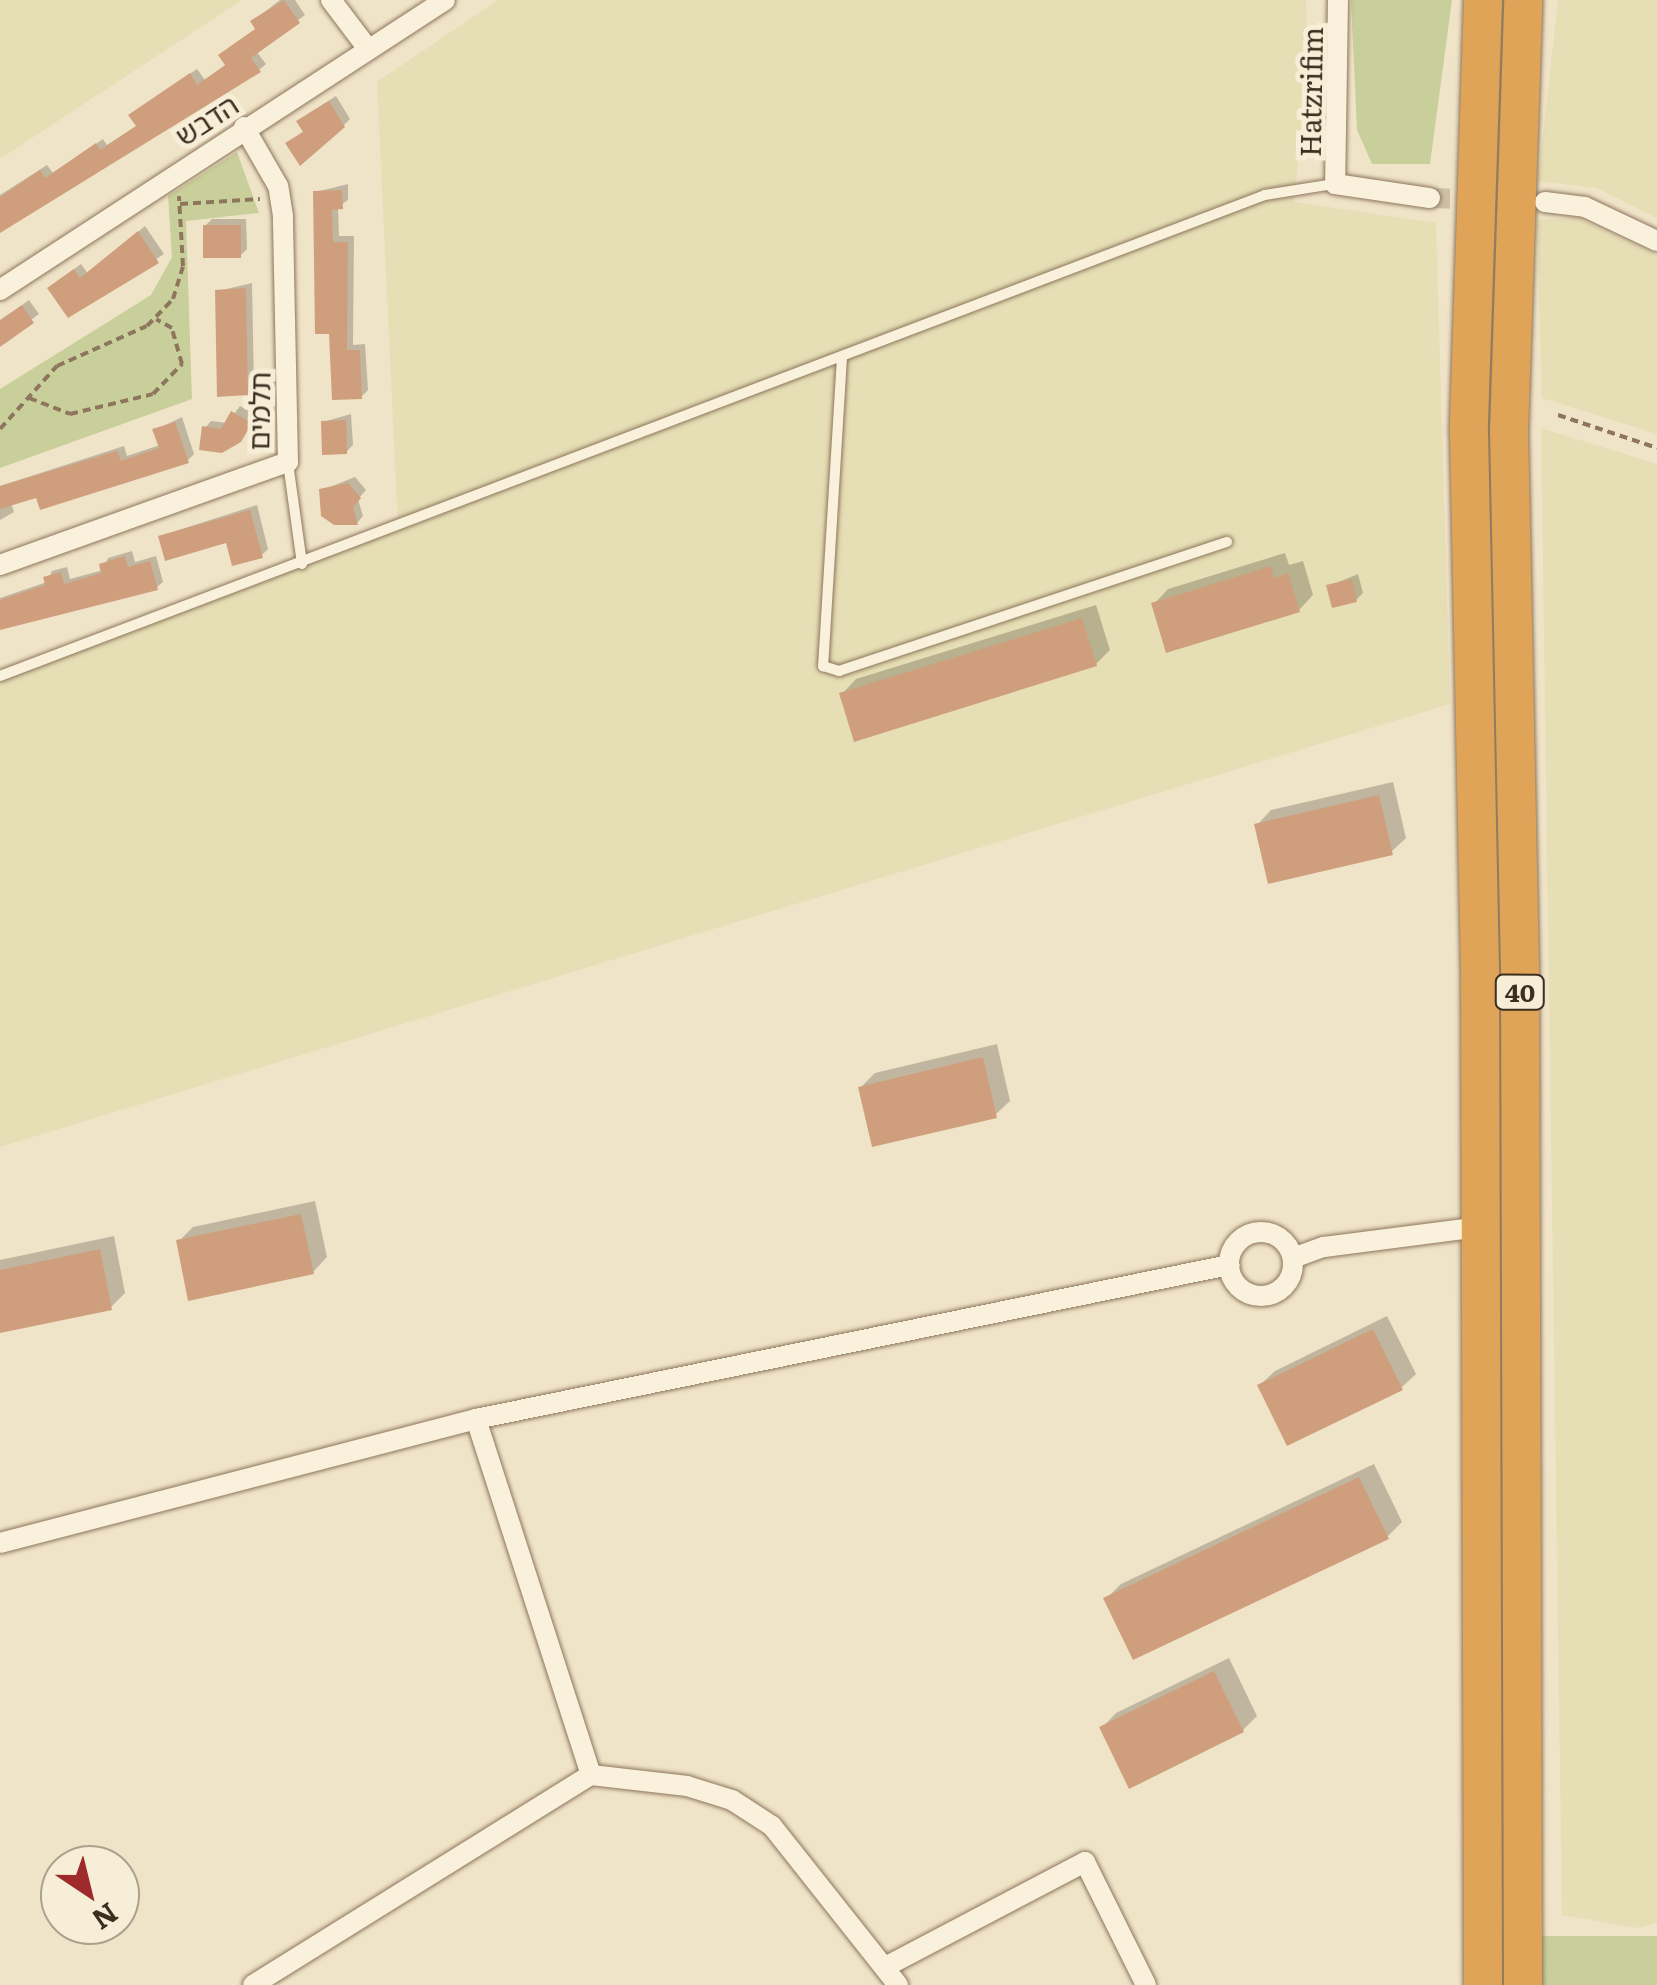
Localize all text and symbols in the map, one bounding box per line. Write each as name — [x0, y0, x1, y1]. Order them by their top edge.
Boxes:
street label: Hatzrifim — [1292, 27, 1328, 157]
street label: הדבש — [168, 86, 244, 152]
street label: תלמים — [241, 371, 275, 451]
road number: 40 — [1492, 972, 1548, 1012]
north arrow — [40, 1845, 140, 1945]
text: N — [84, 1894, 128, 1942]

